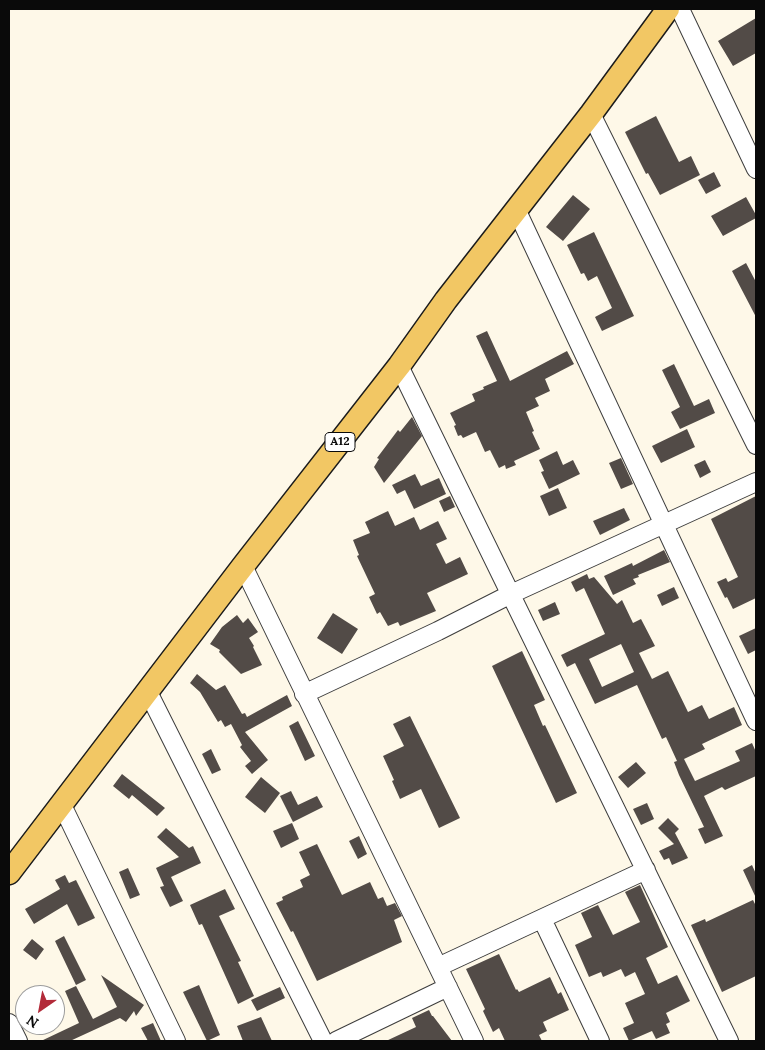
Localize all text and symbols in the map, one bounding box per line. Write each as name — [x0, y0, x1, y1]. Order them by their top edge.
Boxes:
road number: A12 — [325, 432, 355, 452]
north arrow — [15, 985, 65, 1035]
text: N — [23, 1011, 42, 1032]

